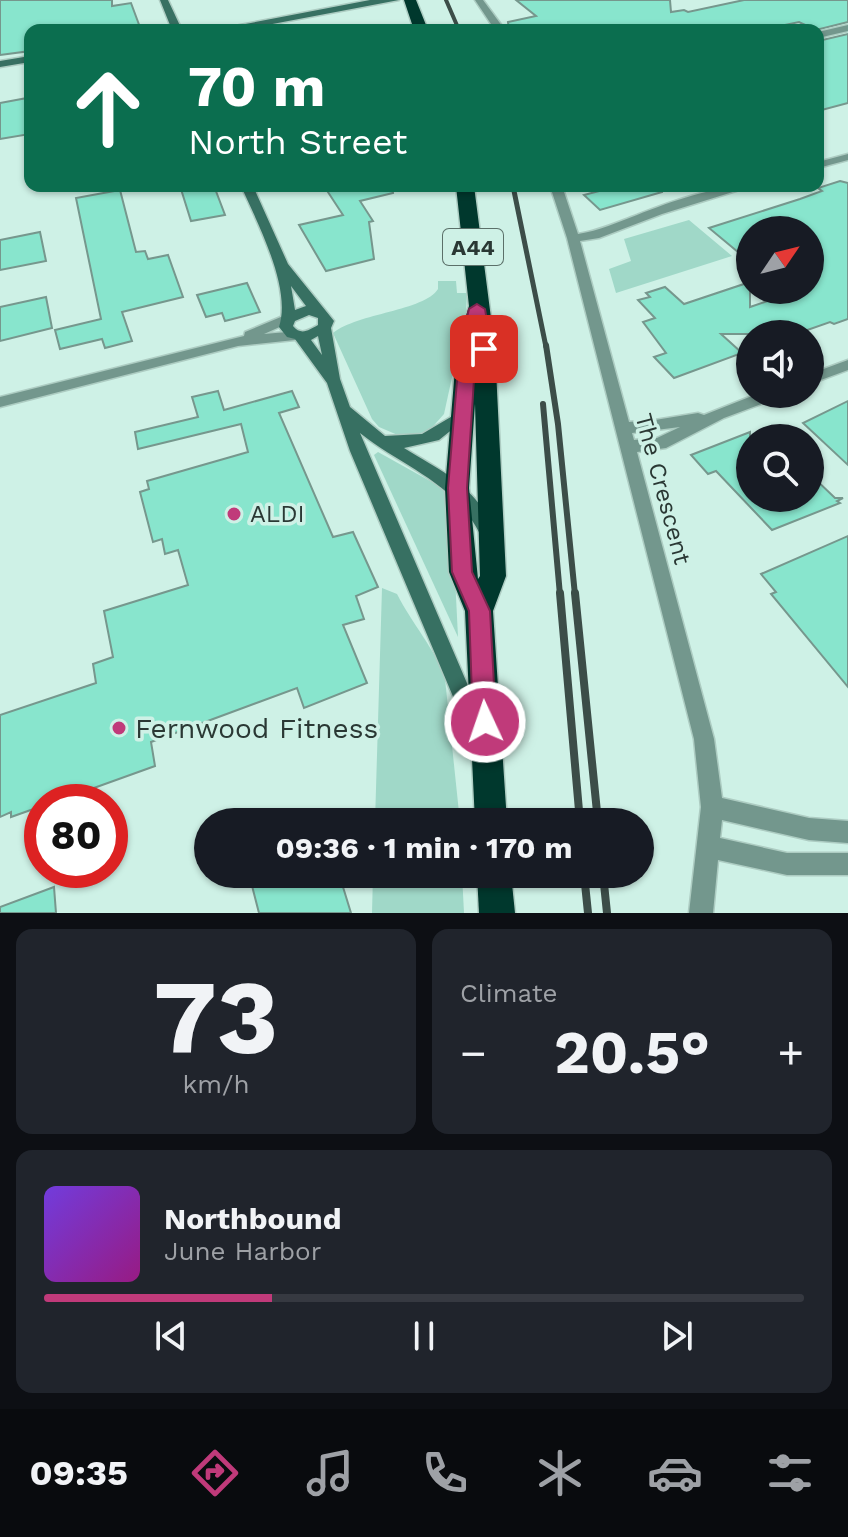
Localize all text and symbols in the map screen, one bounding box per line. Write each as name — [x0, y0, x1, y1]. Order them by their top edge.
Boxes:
text: 70 m — [188, 54, 325, 120]
icon: ahead — [56, 56, 160, 160]
text: North Street — [188, 121, 407, 163]
north arrow — [736, 216, 824, 304]
map controls — [736, 216, 824, 512]
road number: A44 — [443, 229, 503, 265]
pin — [450, 315, 518, 383]
button: sound — [736, 320, 824, 408]
icon: arrive — [462, 327, 506, 371]
street label: The Crescent — [629, 410, 697, 568]
button: search — [736, 424, 824, 512]
place label: ALDI — [250, 500, 305, 528]
marker: ALDI — [225, 505, 243, 523]
position arrow — [443, 680, 527, 764]
place label: Fernwood Fitness — [135, 712, 378, 745]
marker: Fernwood Fitness — [110, 719, 128, 737]
speed limit sign: 80 — [24, 784, 128, 888]
text: 09:36 · 1 min · 170 m — [276, 830, 573, 865]
text: 73 — [154, 956, 278, 1078]
text: Climate — [460, 978, 558, 1008]
text: 20.5° — [554, 1017, 710, 1088]
text: − — [460, 1027, 487, 1079]
text: + — [777, 1027, 804, 1079]
text: km/h — [183, 1069, 249, 1099]
text: Northbound — [164, 1201, 341, 1236]
text: June Harbor — [164, 1236, 321, 1266]
icon: previous — [149, 1314, 193, 1358]
icon: pause — [402, 1314, 446, 1358]
icon: next — [655, 1314, 699, 1358]
icon: directions — [187, 1445, 243, 1501]
icon: music — [302, 1445, 358, 1501]
icon: phone — [417, 1445, 473, 1501]
icon: climate — [532, 1445, 588, 1501]
icon: car — [647, 1445, 703, 1501]
icon: filters — [762, 1445, 818, 1501]
text: 09:35 — [30, 1452, 128, 1494]

